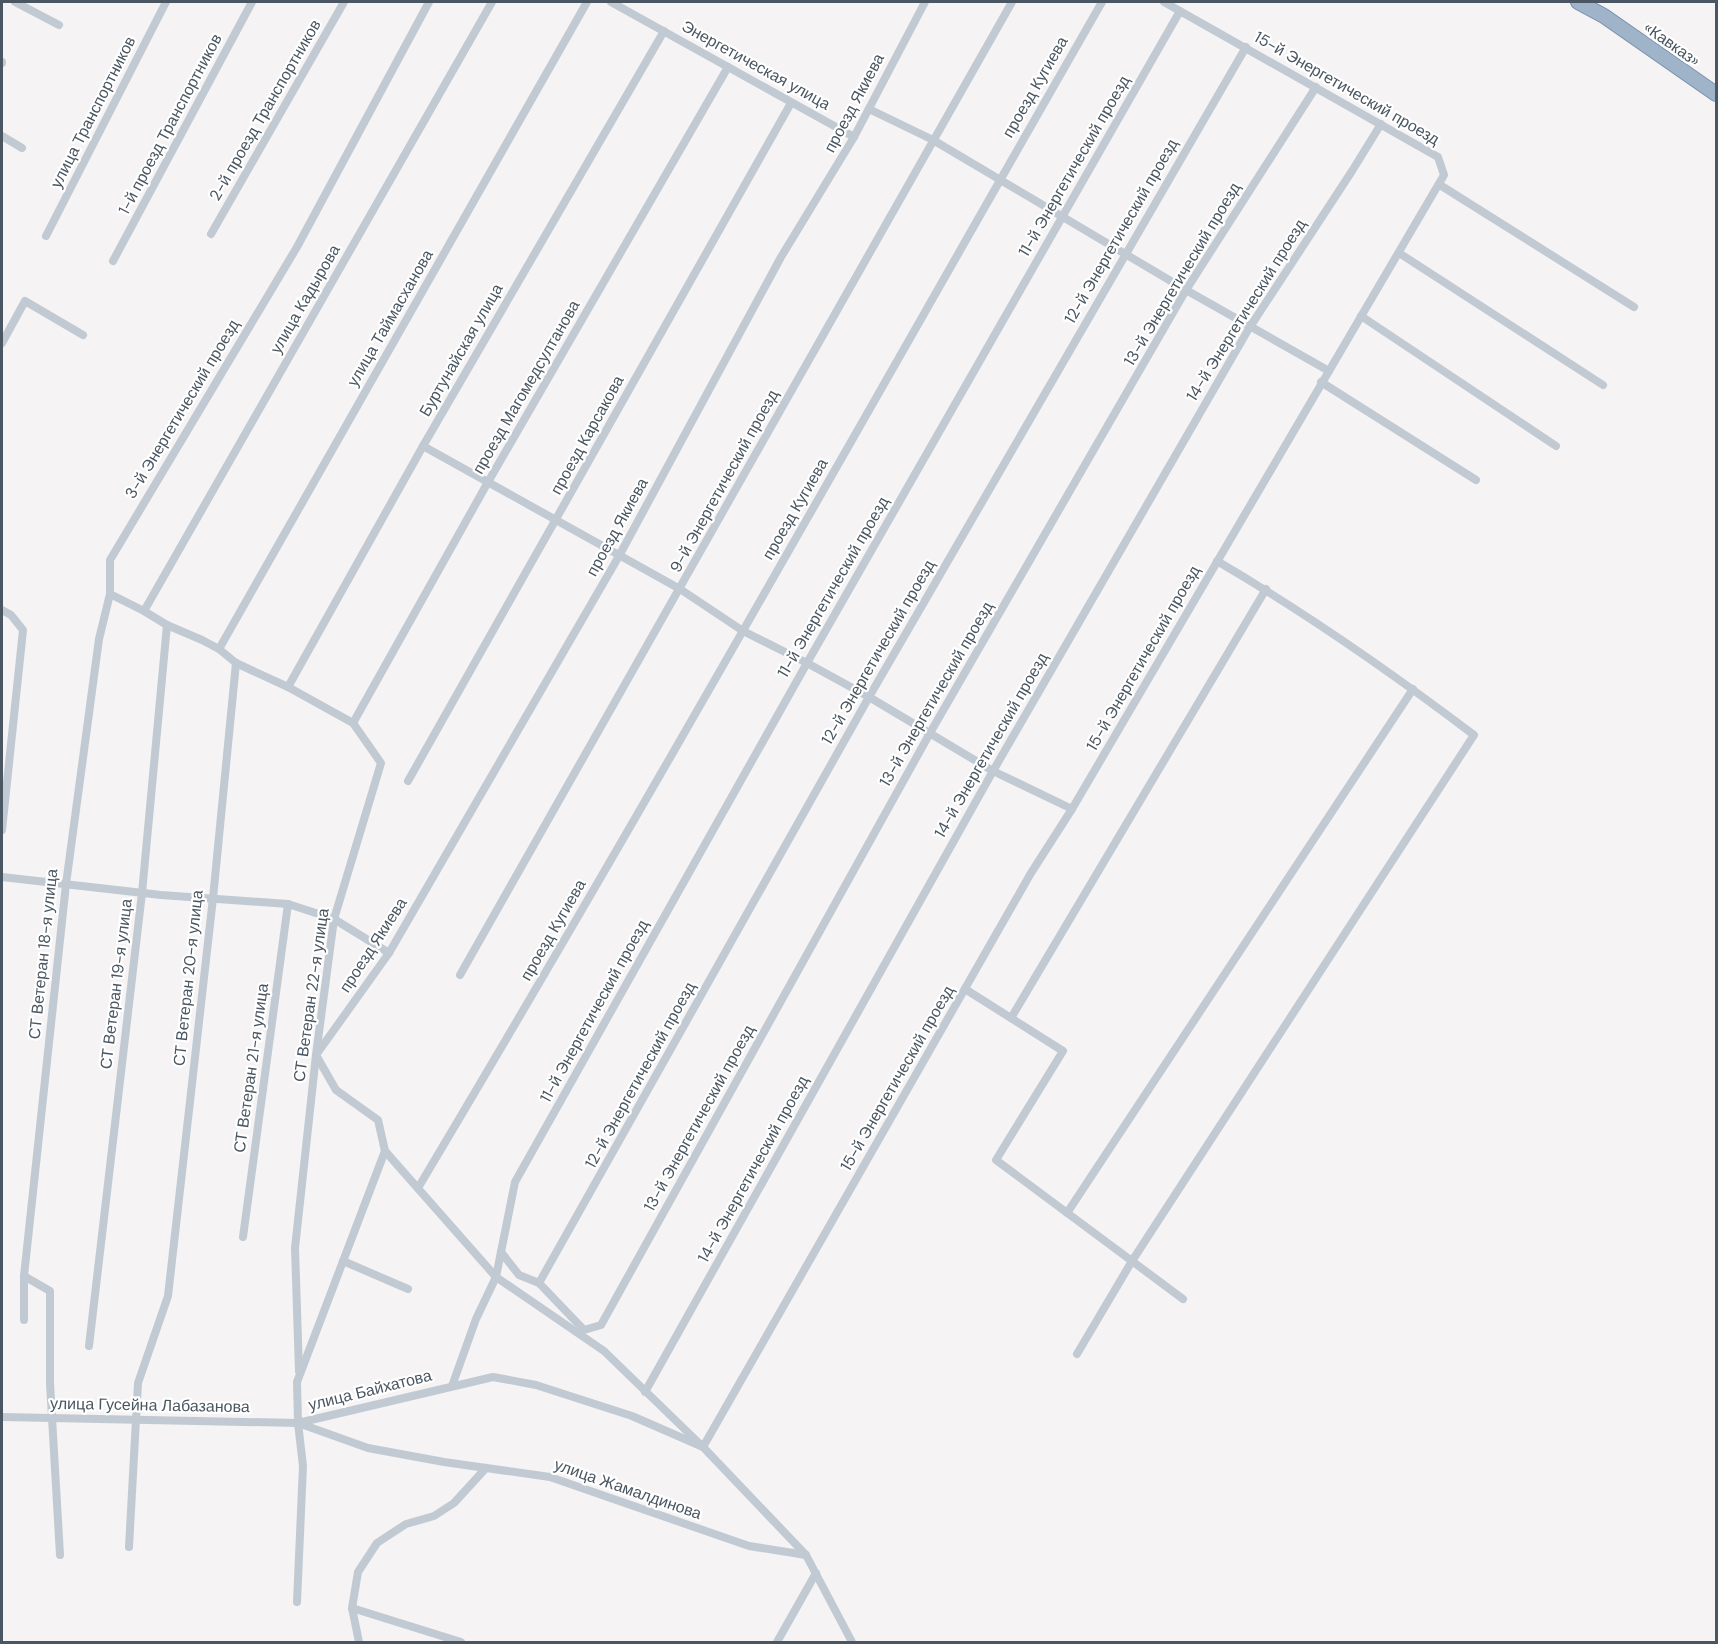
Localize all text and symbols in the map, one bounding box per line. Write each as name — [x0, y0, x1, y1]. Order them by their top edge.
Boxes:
street label: Энергетическая улица — [678, 15, 834, 115]
street label: 2-й проезд Транспортников — [204, 16, 326, 204]
street label: «Кавказ» — [1640, 17, 1704, 71]
street label: 15-й Энергетический проезд — [1251, 26, 1444, 150]
street label: 1-й проезд Транспортников — [113, 30, 227, 218]
street label: проезд Кугиева — [997, 32, 1073, 142]
street label: улица Транспортников — [46, 33, 140, 191]
street label: проезд Якиева — [819, 50, 889, 156]
street label: 11-й Энергетический проезд — [1013, 71, 1135, 260]
street label: 12-й Энергетический проезд — [1059, 134, 1183, 327]
street label: 13-й Энергетический проезд — [1119, 178, 1245, 370]
street label: 14-й Энергетический проезд — [1181, 215, 1311, 405]
street label: улица Кадырова — [265, 241, 345, 357]
street label: улица Таймасханова — [342, 246, 438, 390]
street label: Буртунайская улица — [414, 280, 508, 420]
street label: проезд Магомедсултанова — [468, 296, 584, 478]
street label: 3-й Энергетический проезд — [120, 315, 244, 502]
street label: проезд Карсакова — [546, 372, 628, 498]
street label: 9-й Энергетический проезд — [665, 385, 783, 576]
street label: проезд Кугиева — [757, 454, 833, 564]
street label: проезд Якиева — [581, 474, 653, 580]
street label: 11-й Энергетический проезд — [772, 492, 894, 681]
street label: 12-й Энергетический проезд — [816, 555, 940, 748]
street label: 15-й Энергетический проезд — [1081, 561, 1205, 754]
street label: 13-й Энергетический проезд — [874, 597, 998, 790]
street label: 14-й Энергетический проезд — [929, 648, 1053, 841]
street label: СТ Ветеран 18-я улица — [24, 868, 62, 1040]
street label: проезд Кугиева — [515, 875, 591, 985]
street label: СТ Ветеран 20-я улица — [168, 889, 208, 1067]
street label: проезд Якиева — [334, 893, 412, 997]
street label: СТ Ветеран 19-я улица — [95, 897, 137, 1070]
street label: СТ Ветеран 22-я улица — [288, 907, 334, 1083]
street label: 11-й Энергетический проезд — [535, 915, 653, 1106]
street label: 12-й Энергетический проезд — [580, 977, 700, 1172]
street label: 15-й Энергетический проезд — [835, 981, 959, 1174]
street label: СТ Ветеран 21-я улица — [229, 982, 273, 1154]
street label: 13-й Энергетический проезд — [639, 1020, 759, 1215]
street label: 14-й Энергетический проезд — [693, 1071, 814, 1266]
street label: улица Байхатова — [306, 1365, 434, 1415]
street label: улица Гусейна Лабазанова — [50, 1393, 250, 1417]
street label: улица Жамалдинова — [552, 1454, 705, 1524]

